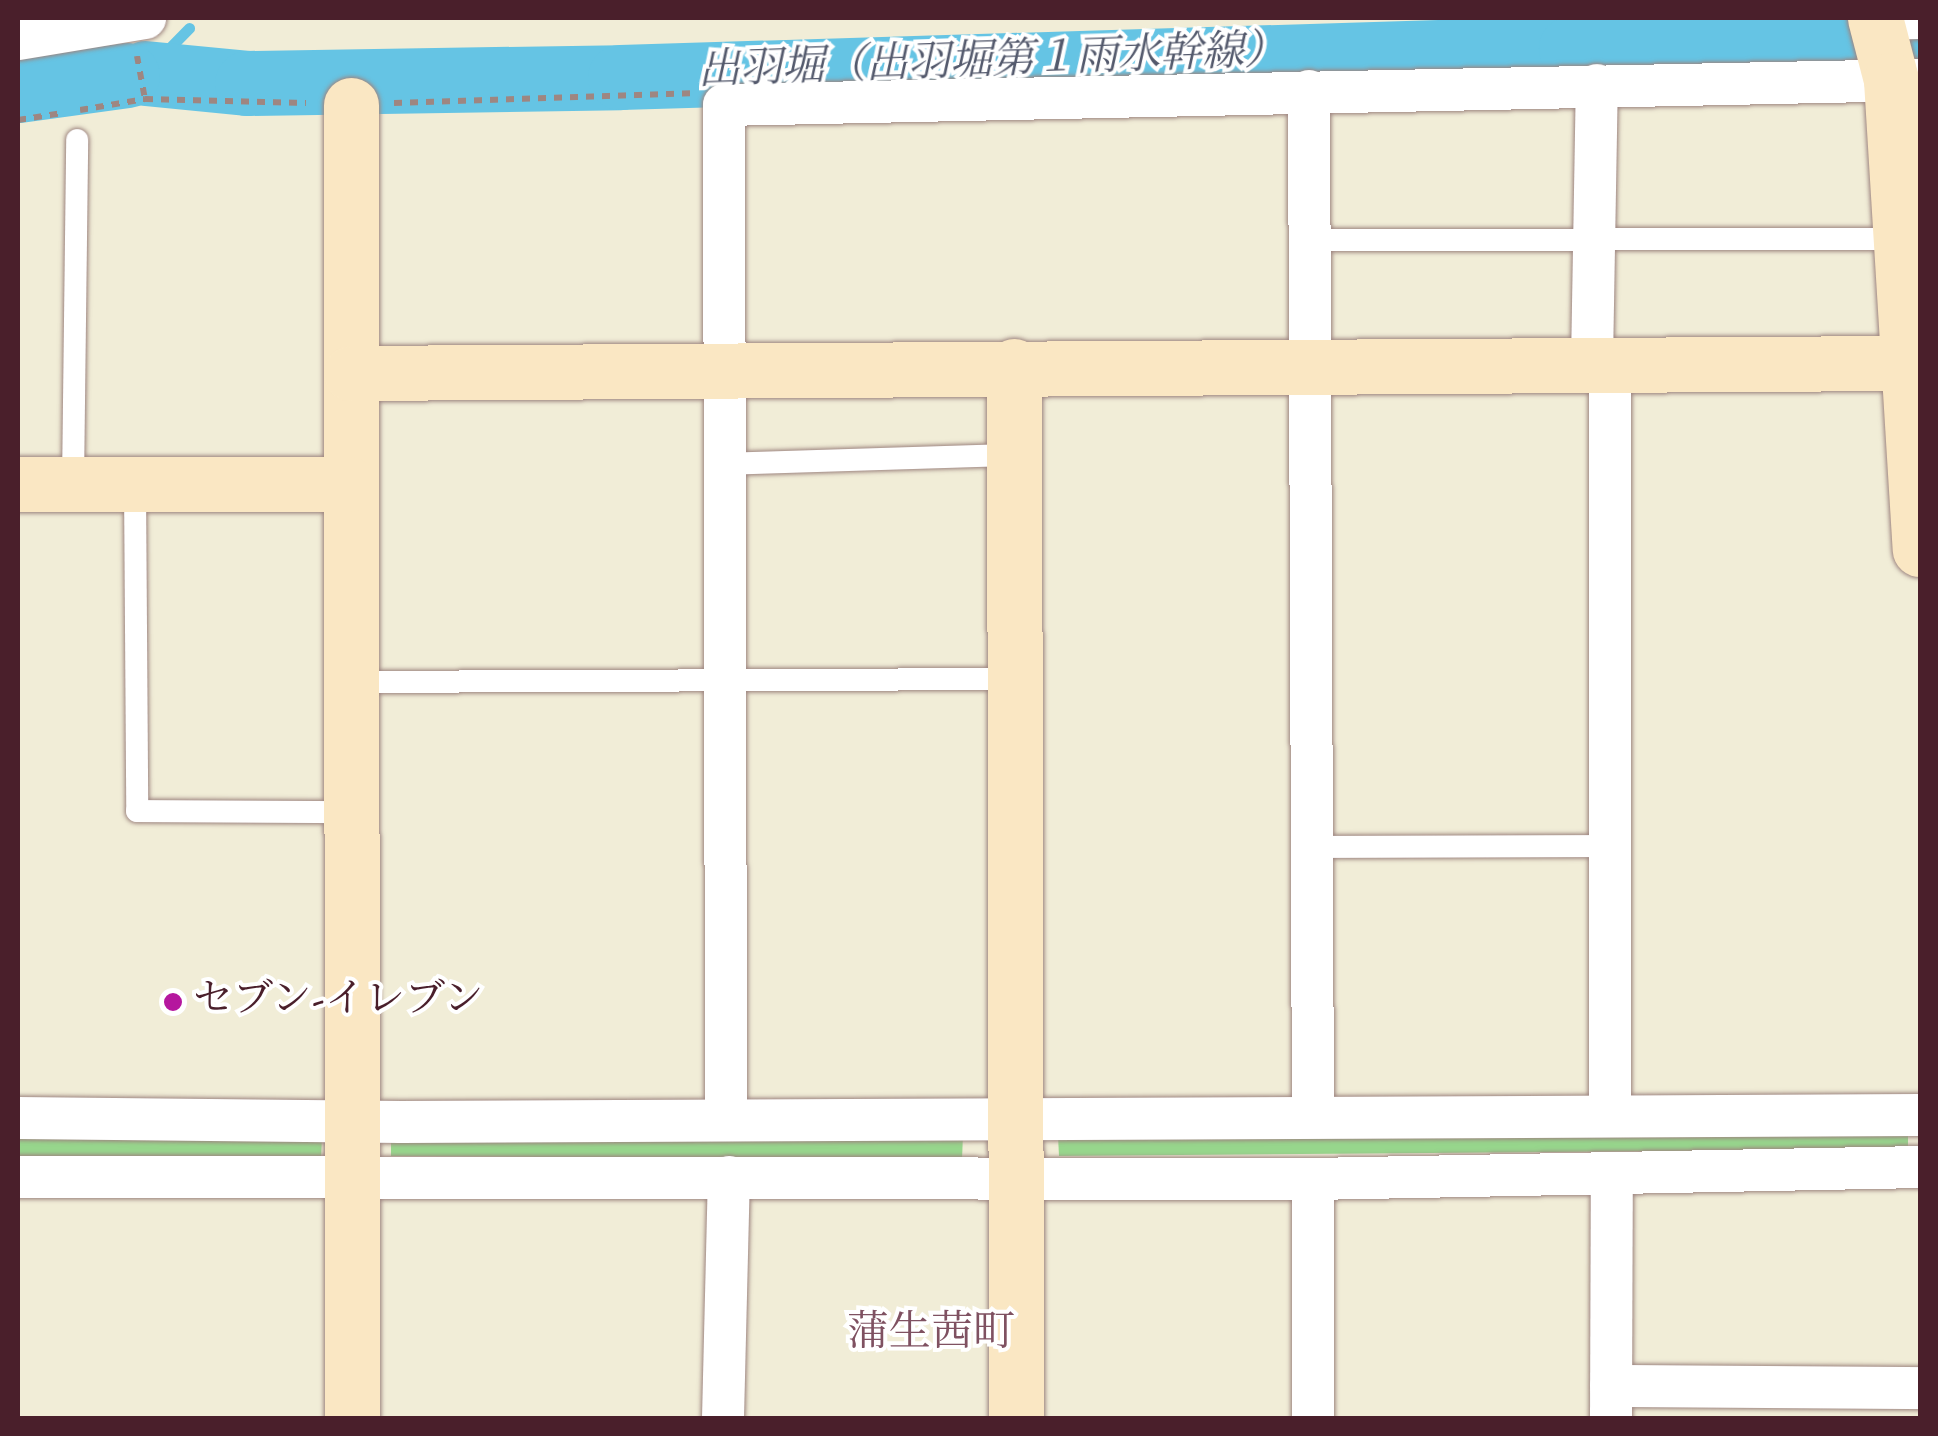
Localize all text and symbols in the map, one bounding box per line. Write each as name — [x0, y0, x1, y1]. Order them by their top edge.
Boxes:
water label: 出羽堀（出羽堀第１雨水幹線） — [697, 28, 1287, 98]
place label: セブン-イレブン — [193, 978, 487, 1026]
marker: セブン-イレブン — [162, 991, 184, 1013]
district label: 蒲生茜町 — [847, 1310, 1015, 1360]

